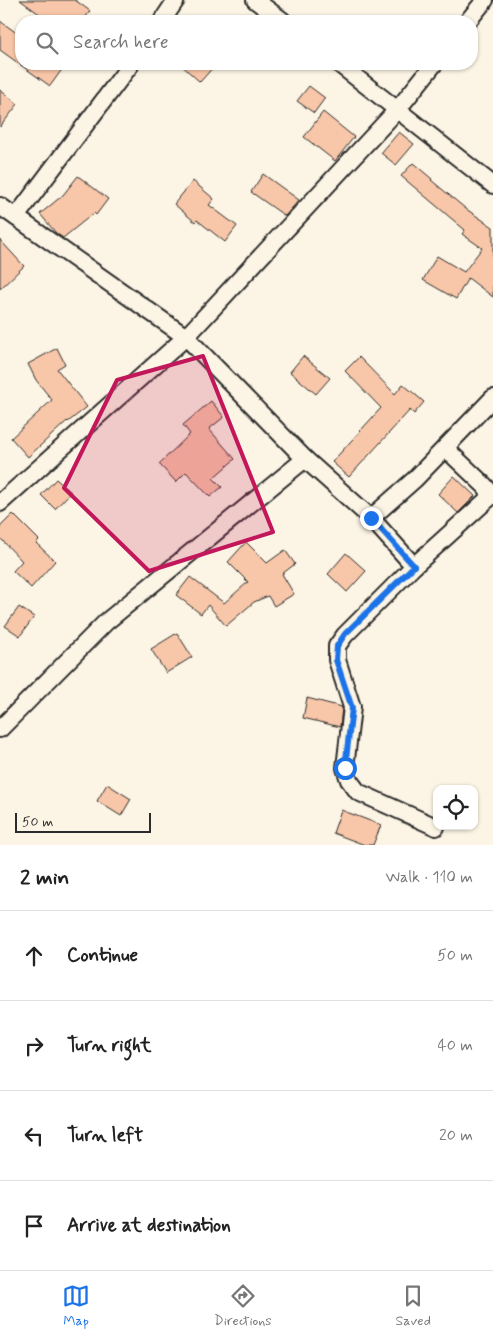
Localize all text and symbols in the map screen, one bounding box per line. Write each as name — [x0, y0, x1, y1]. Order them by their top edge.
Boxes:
search box — [15, 15, 478, 70]
icon: search — [33, 29, 61, 57]
text: Search here — [73, 30, 169, 55]
route end — [360, 507, 383, 530]
route start — [334, 757, 357, 780]
map controls — [433, 785, 478, 830]
button: locate — [433, 785, 478, 830]
scale bar — [15, 810, 151, 833]
text: 50 m — [22, 813, 53, 831]
text: 2 min — [20, 864, 69, 892]
text: Walk · 110 m — [385, 867, 473, 888]
icon: ahead — [20, 942, 48, 970]
text: Continue — [67, 943, 138, 968]
text: 50 m — [437, 945, 473, 966]
icon: right — [20, 1032, 48, 1060]
text: Turn right — [67, 1033, 151, 1058]
text: 40 m — [437, 1035, 473, 1056]
icon: left — [20, 1122, 48, 1150]
text: Turn left — [67, 1123, 143, 1148]
text: 20 m — [439, 1125, 473, 1146]
icon: arrive — [20, 1212, 48, 1240]
text: Arrive at destination — [67, 1213, 231, 1238]
tab: Map — [62, 1282, 90, 1330]
tab: Directions — [214, 1282, 272, 1330]
tab: Saved — [396, 1282, 431, 1330]

